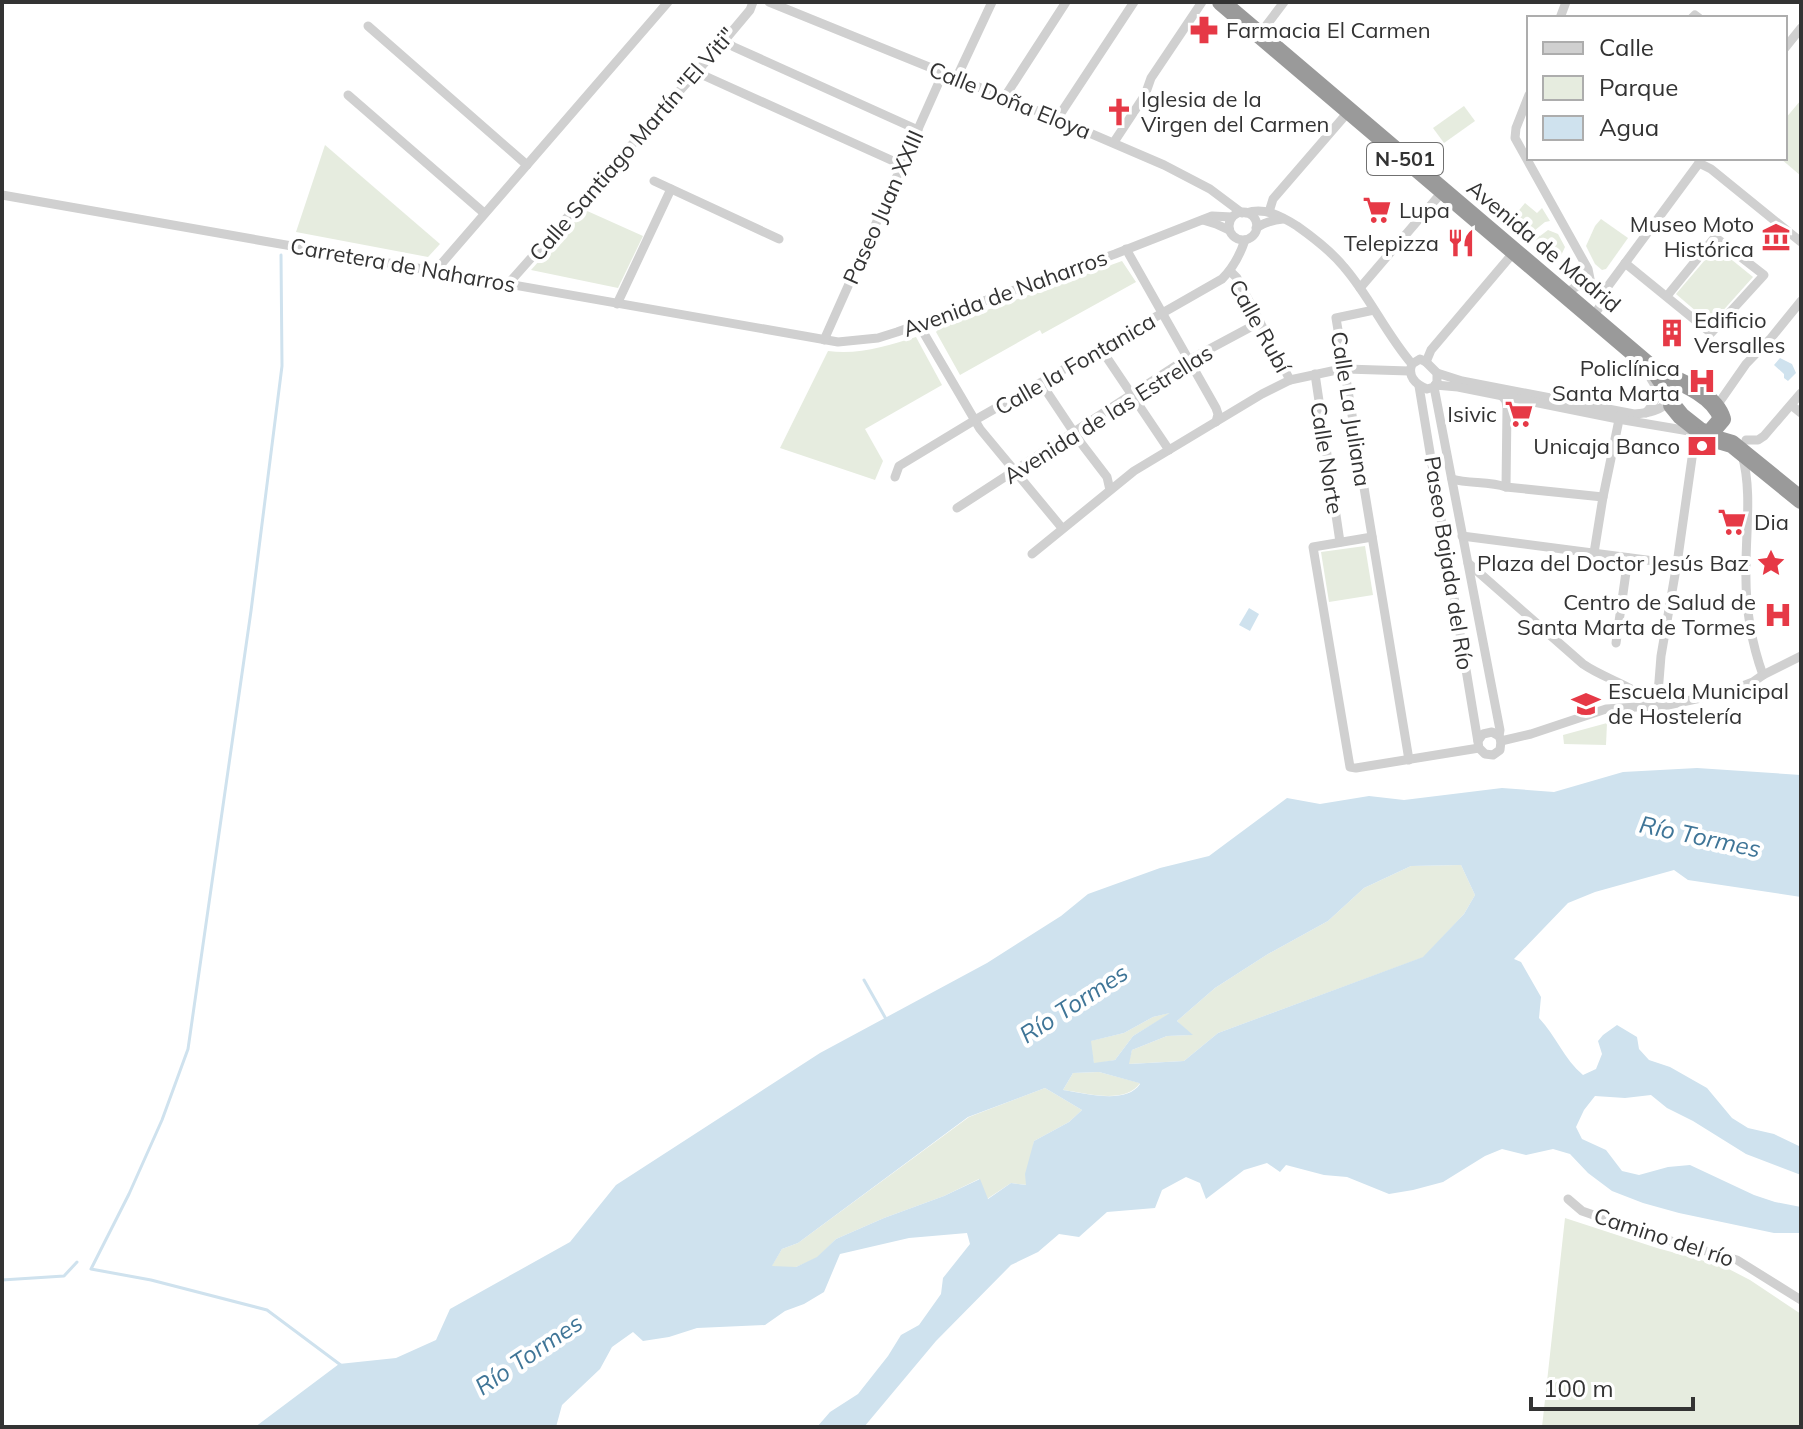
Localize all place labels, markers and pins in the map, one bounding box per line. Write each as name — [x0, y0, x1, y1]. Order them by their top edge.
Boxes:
pharmacy icon: Farmacia El Carmen — [1189, 15, 1219, 45]
place label: Farmacia El Carmen — [1226, 16, 1431, 44]
place label: Iglesia de la Virgen del Carmen — [1141, 85, 1330, 138]
church icon: Iglesia de la Virgen del Carmen — [1104, 97, 1134, 127]
supermarket icon: Lupa — [1362, 195, 1392, 225]
place label: Lupa — [1399, 196, 1450, 224]
place label: Museo Moto Histórica — [1630, 210, 1754, 263]
museum icon: Museo Moto Histórica — [1761, 222, 1791, 252]
restaurant icon: Telepizza — [1446, 228, 1476, 258]
place label: Telepizza — [1344, 229, 1439, 257]
place label: Edificio Versalles — [1694, 306, 1785, 359]
building icon: Edificio Versalles — [1657, 318, 1687, 348]
place label: Policlínica Santa Marta — [1552, 354, 1680, 407]
hospital icon: Policlínica Santa Marta — [1687, 366, 1717, 396]
supermarket icon: Isivic — [1504, 399, 1534, 429]
place label: Isivic — [1447, 400, 1497, 428]
bank icon: Unicaja Banco — [1687, 431, 1717, 461]
place label: Unicaja Banco — [1533, 432, 1680, 460]
supermarket icon: Dia — [1717, 507, 1747, 537]
place label: Dia — [1754, 508, 1789, 536]
place icon: Plaza del Doctor Jesús Baz — [1756, 548, 1786, 578]
place label: Plaza del Doctor Jesús Baz — [1477, 549, 1749, 577]
place label: Centro de Salud de Santa Marta de Tormes — [1517, 588, 1756, 641]
hospital icon: Centro de Salud de Santa Marta de Tormes — [1763, 600, 1793, 630]
place label: Escuela Municipal de Hostelería — [1608, 677, 1789, 730]
school or university icon: Escuela Municipal de Hostelería — [1571, 689, 1601, 719]

